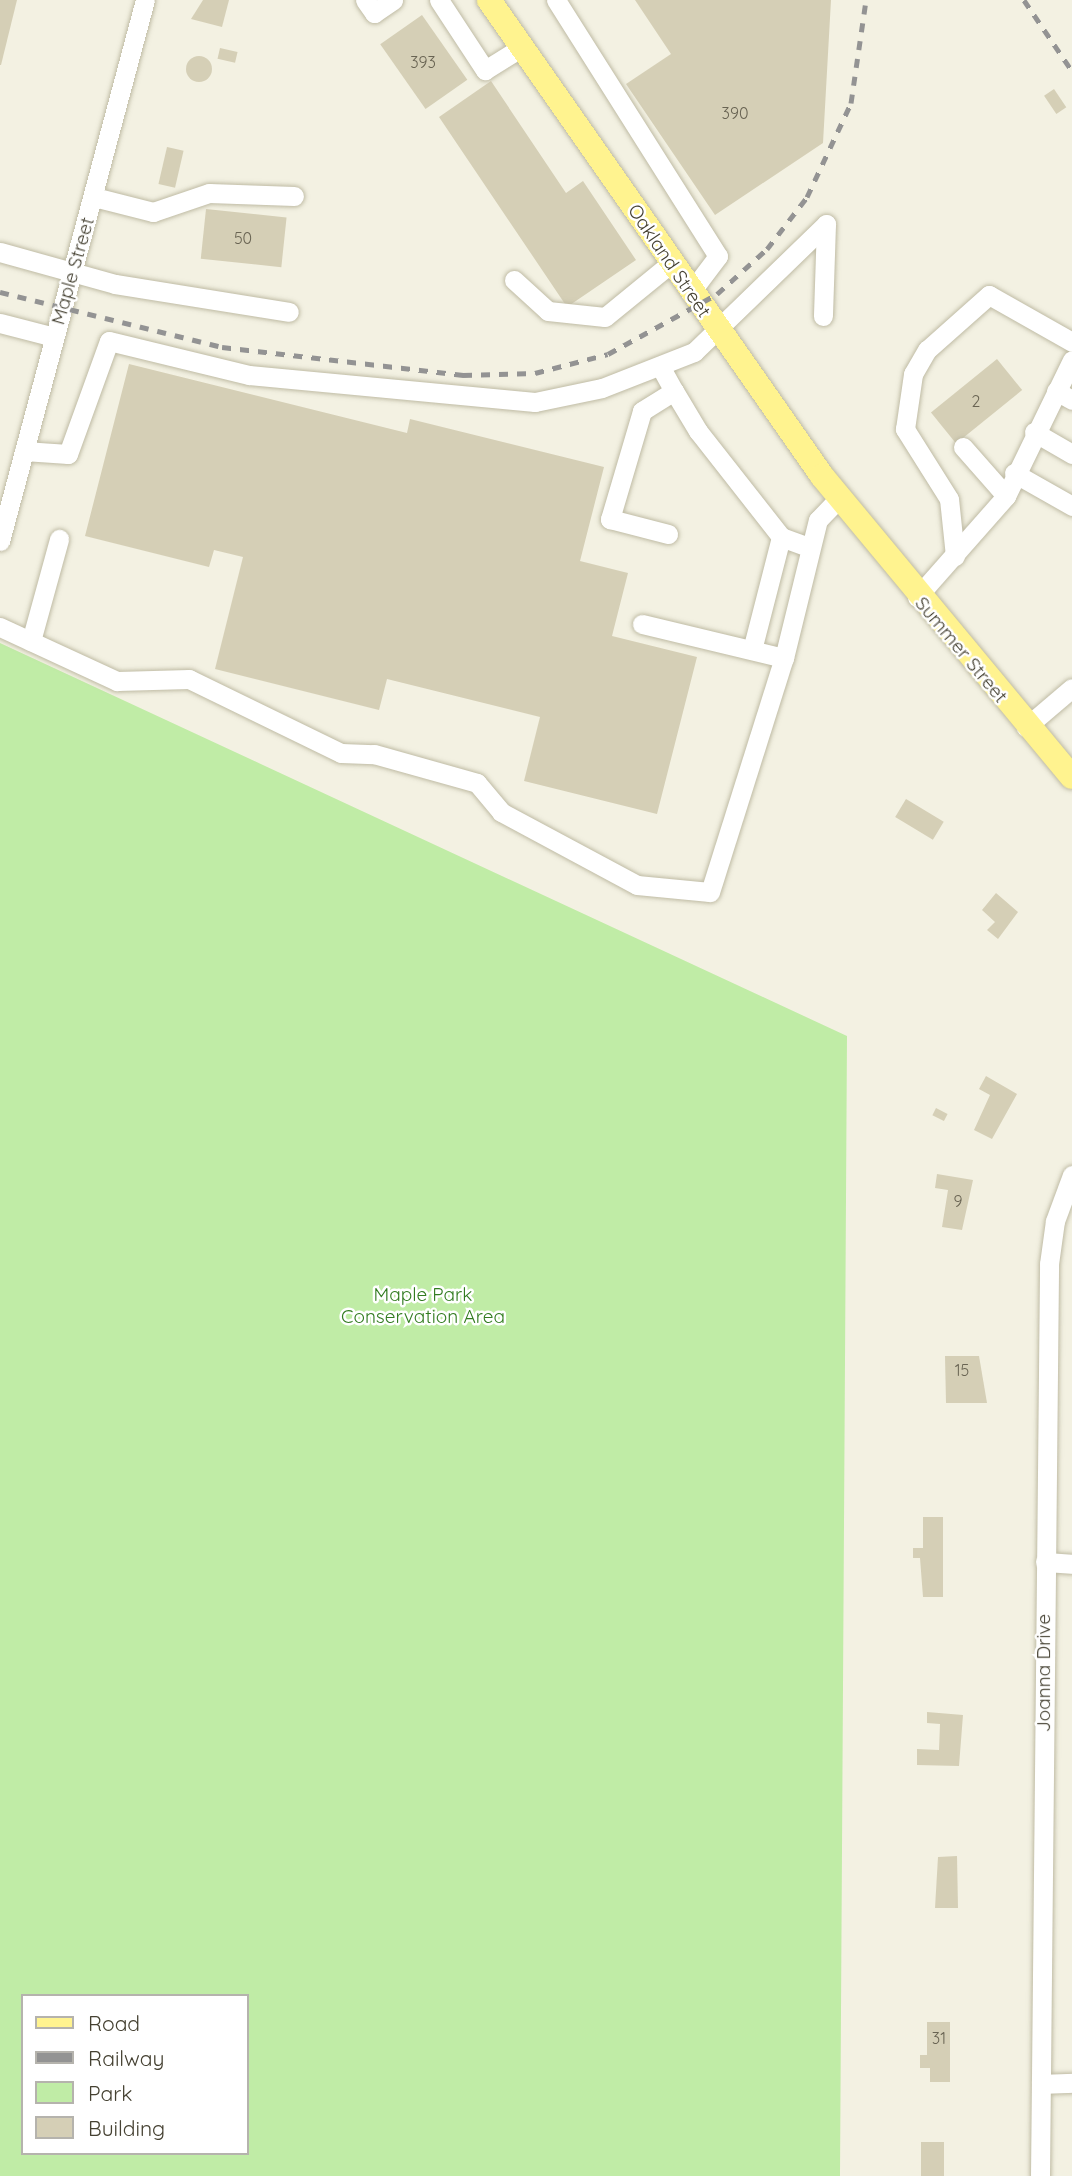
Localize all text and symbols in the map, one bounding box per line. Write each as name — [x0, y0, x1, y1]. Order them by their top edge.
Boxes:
house number: 393 — [410, 52, 436, 72]
house number: 390 — [722, 103, 748, 123]
street label: Oakland Street — [623, 200, 715, 322]
street label: Maple Street — [47, 215, 99, 327]
house number: 50 — [234, 228, 252, 248]
house number: 2 — [972, 391, 980, 411]
street label: Summer Street — [910, 592, 1012, 708]
house number: 9 — [954, 1191, 962, 1211]
park label: Maple Park Conservation Area — [341, 1284, 505, 1328]
house number: 15 — [955, 1360, 969, 1380]
street label: Joanna Drive — [1033, 1614, 1055, 1732]
legend — [21, 1994, 248, 2155]
text: Road — [88, 2010, 140, 2036]
house number: 31 — [932, 2028, 946, 2048]
text: Railway — [88, 2045, 164, 2071]
text: Park — [88, 2080, 132, 2106]
text: Building — [88, 2115, 165, 2141]

